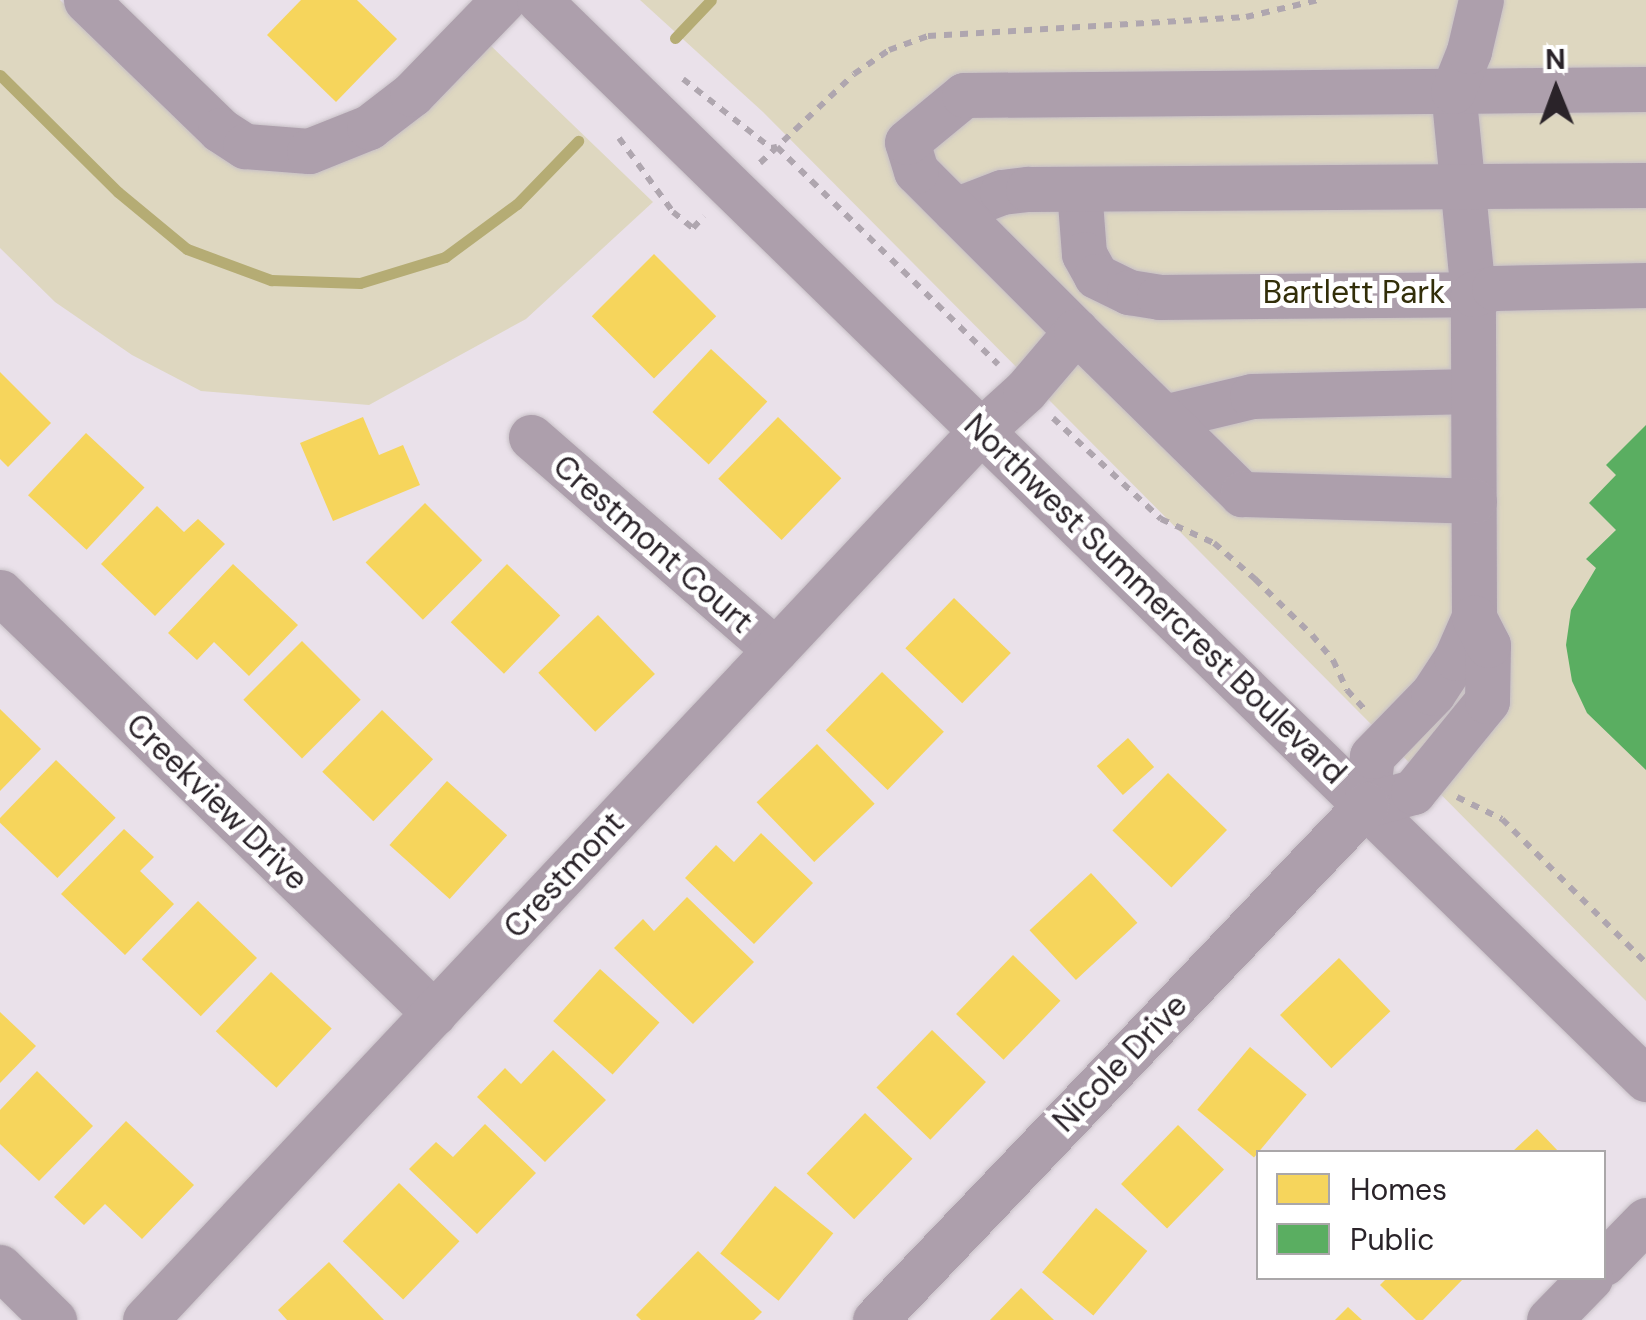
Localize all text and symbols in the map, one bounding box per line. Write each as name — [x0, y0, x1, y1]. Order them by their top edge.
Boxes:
north arrow — [1506, 40, 1606, 140]
text: N — [1545, 41, 1566, 78]
park label: Bartlett Park — [1263, 273, 1445, 311]
street label: Northwest Summercrest Boulevard — [956, 406, 1354, 792]
street label: Crestmont Court — [545, 447, 761, 641]
street label: Creekview Drive — [118, 706, 316, 898]
street label: Crestmont — [496, 804, 632, 946]
street label: Nicole Drive — [1045, 986, 1195, 1140]
legend — [1256, 1150, 1606, 1280]
text: Homes — [1350, 1170, 1447, 1209]
text: Public — [1350, 1220, 1434, 1259]

